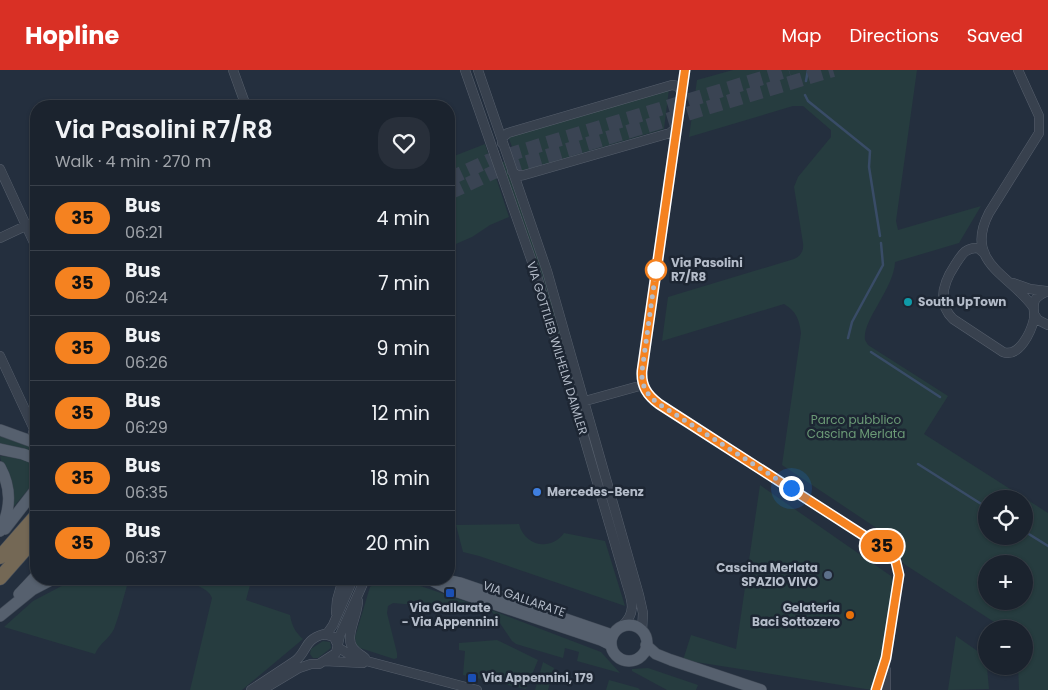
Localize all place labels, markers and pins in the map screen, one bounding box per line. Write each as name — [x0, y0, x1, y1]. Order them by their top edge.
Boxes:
place label: Via Pasolini R7/R8 — [671, 254, 743, 285]
marker: Via Pasolini R7/R8 — [645, 259, 667, 281]
place label: South UpTown — [918, 293, 1006, 310]
marker: South UpTown — [902, 296, 914, 308]
place label: Mercedes-Benz — [547, 483, 644, 500]
marker: Mercedes-Benz — [531, 486, 543, 498]
place label: Cascina Merlata SPAZIO VIVO — [716, 559, 819, 590]
marker: Cascina Merlata SPAZIO VIVO — [822, 569, 834, 581]
marker: Via Gallarate - Via Appennini — [444, 587, 456, 599]
place label: Via Gallarate - Via Appennini — [402, 599, 498, 630]
place label: Gelateria Baci Sottozero — [752, 599, 840, 630]
marker: Gelateria Baci Sottozero — [844, 609, 856, 621]
place label: Via Appennini, 179 — [482, 669, 593, 686]
marker: Via Appennini, 179 — [466, 672, 478, 684]

